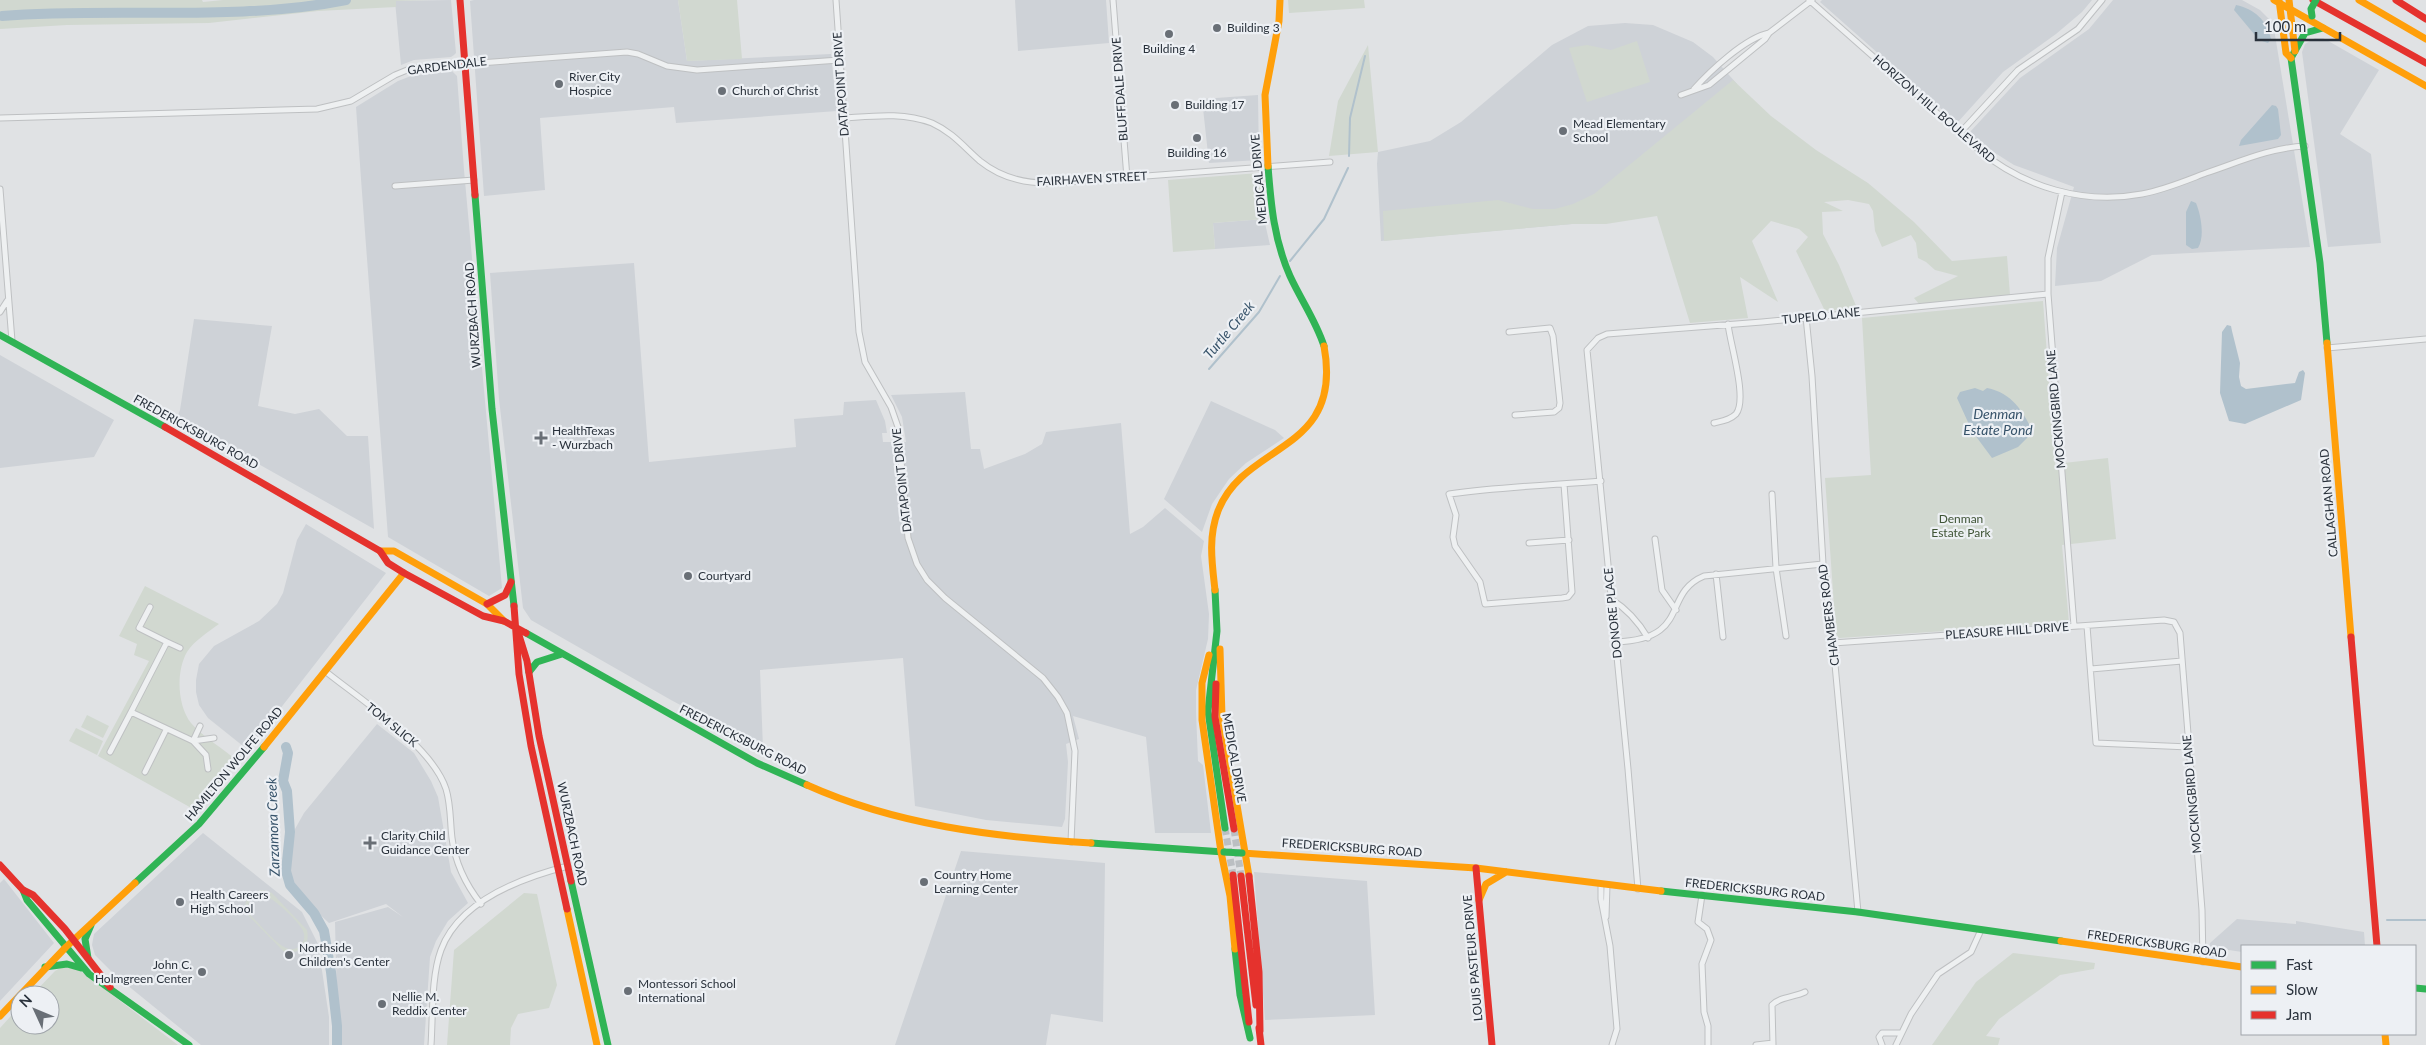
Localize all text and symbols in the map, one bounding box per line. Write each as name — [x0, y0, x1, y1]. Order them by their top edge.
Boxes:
scale bar — [2256, 10, 2340, 42]
text: 100 m — [2264, 17, 2306, 35]
place label: Building 3 — [1227, 20, 1280, 35]
marker: Building 3 — [1211, 22, 1223, 34]
marker: Building 4 — [1163, 28, 1175, 40]
street label: DATAPOINT DRIVE — [829, 31, 852, 137]
street label: BLUFFDALE DRIVE — [1108, 36, 1131, 142]
place label: Building 4 — [1143, 41, 1195, 56]
street label: HORIZON HILL BOULEVARD — [1870, 51, 1999, 166]
street label: GARDENDALE — [406, 53, 487, 78]
place label: River City Hospice — [569, 69, 621, 98]
marker: River City Hospice — [553, 78, 565, 90]
place label: Church of Christ — [732, 83, 819, 98]
marker: Church of Christ — [716, 85, 728, 97]
place label: Building 17 — [1185, 97, 1245, 112]
marker: Building 17 — [1169, 99, 1181, 111]
place label: Mead Elementary School — [1573, 116, 1667, 145]
marker: Mead Elementary School — [1557, 125, 1569, 137]
marker: Building 16 — [1191, 132, 1203, 144]
street label: MEDICAL DRIVE — [1247, 133, 1270, 225]
place label: Building 16 — [1167, 145, 1227, 160]
street label: FAIRHAVEN STREET — [1036, 168, 1148, 189]
street label: WURZBACH ROAD — [461, 262, 484, 368]
water label: Turtle Creek — [1200, 297, 1258, 362]
street label: TUPELO LANE — [1781, 304, 1861, 327]
street label: MOCKINGBIRD LANE — [2043, 349, 2068, 469]
street label: FREDERICKSBURG ROAD — [131, 391, 261, 472]
water label: Denman Estate Pond — [1963, 405, 2033, 438]
place label: HealthTexas - Wurzbach — [552, 423, 615, 452]
street label: DATAPOINT DRIVE — [889, 427, 914, 533]
marker: HealthTexas - Wurzbach — [534, 431, 548, 445]
street label: CALLAGHAN ROAD — [2316, 448, 2341, 558]
park label: Denman Estate Park — [1931, 511, 1992, 540]
street label: CHAMBERS ROAD — [1815, 563, 1842, 667]
street label: DONORE PLACE — [1600, 567, 1625, 659]
place label: Courtyard — [698, 568, 751, 583]
marker: Courtyard — [682, 570, 694, 582]
street label: PLEASURE HILL DRIVE — [1945, 619, 2069, 642]
street label: TOM SLICK — [363, 699, 421, 750]
street label: FREDERICKSBURG ROAD — [677, 701, 809, 778]
street label: HAMILTON WOLFE ROAD — [182, 704, 286, 824]
street label: MEDICAL DRIVE — [1219, 712, 1250, 804]
street label: MOCKINGBIRD LANE — [2179, 734, 2204, 854]
water label: Zarzamora Creek — [262, 777, 283, 878]
street label: WURZBACH ROAD — [554, 781, 591, 887]
place label: Clarity Child Guidance Center — [381, 828, 470, 857]
street label: FREDERICKSBURG ROAD — [1281, 835, 1423, 860]
marker: Clarity Child Guidance Center — [363, 836, 377, 850]
place label: Country Home Learning Center — [934, 867, 1018, 896]
street label: FREDERICKSBURG ROAD — [1684, 875, 1826, 904]
marker: Country Home Learning Center — [918, 876, 930, 888]
place label: Health Careers High School — [190, 887, 268, 916]
street label: LOUIS PASTEUR DRIVE — [1459, 894, 1486, 1022]
marker: Health Careers High School — [174, 896, 186, 908]
street label: FREDERICKSBURG ROAD — [2086, 926, 2228, 961]
place label: Northside Children's Center — [299, 940, 390, 969]
legend — [2241, 945, 2416, 1035]
marker: Northside Children's Center — [283, 949, 295, 961]
text: Fast — [2286, 955, 2313, 973]
place label: John C. Holmgreen Center — [95, 957, 193, 986]
marker: John C. Holmgreen Center — [196, 966, 208, 978]
place label: Montessori School International — [638, 976, 736, 1005]
text: Slow — [2286, 980, 2318, 998]
north arrow — [10, 985, 60, 1035]
marker: Montessori School International — [622, 985, 634, 997]
place label: Nellie M. Reddix Center — [392, 989, 467, 1018]
text: N — [15, 991, 35, 1010]
marker: Nellie M. Reddix Center — [376, 998, 388, 1010]
text: Jam — [2286, 1005, 2312, 1023]

